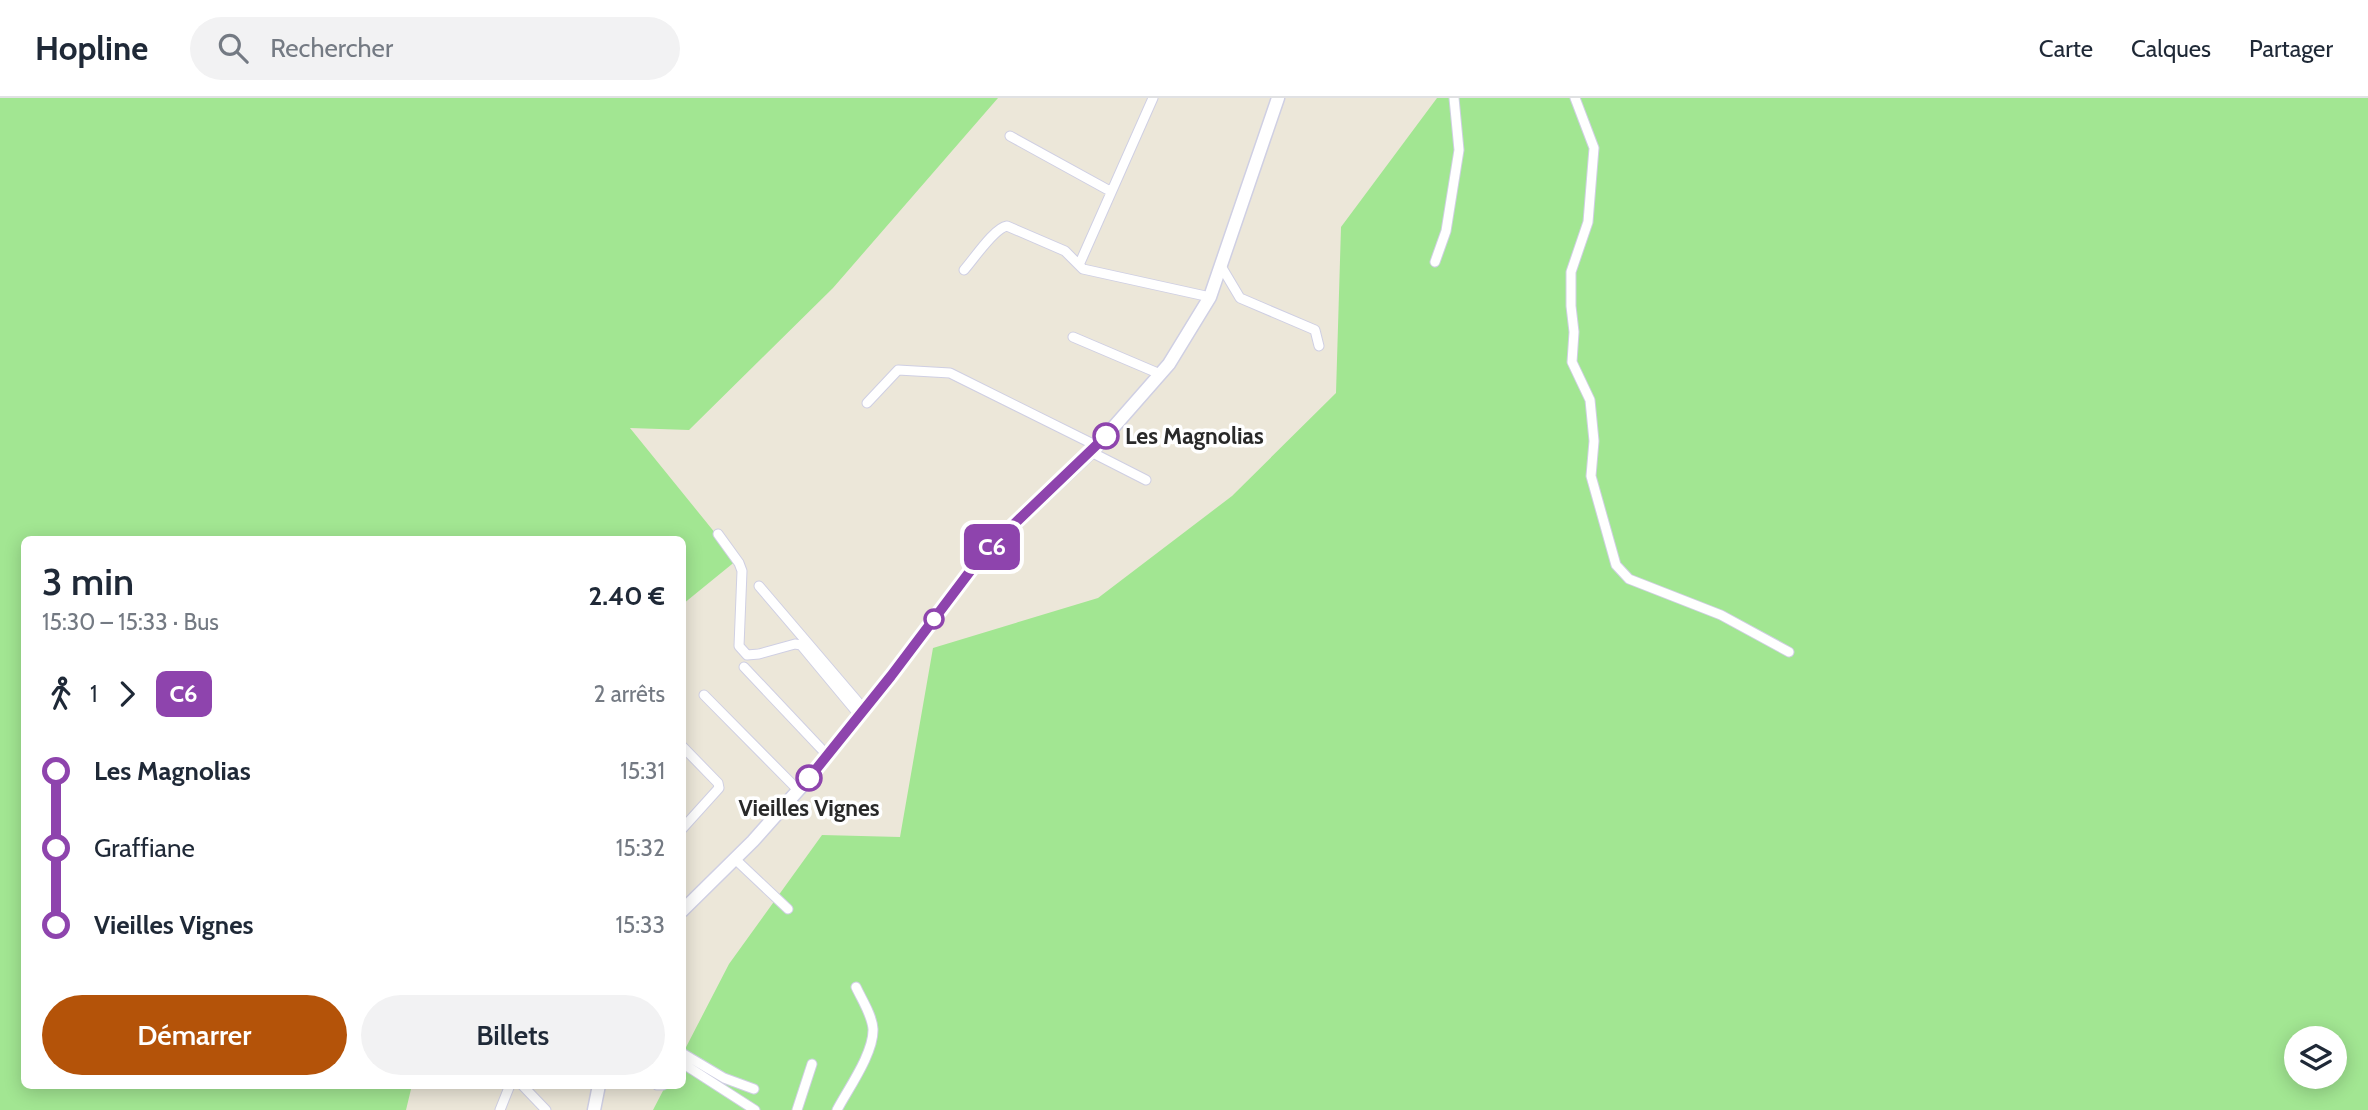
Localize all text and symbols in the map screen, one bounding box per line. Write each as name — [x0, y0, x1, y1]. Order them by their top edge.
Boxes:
search box — [190, 17, 680, 80]
text: Hopline — [35, 28, 148, 68]
icon: search — [214, 29, 252, 67]
text: Rechercher — [270, 32, 393, 64]
text: Carte — [2039, 34, 2093, 63]
text: Calques — [2131, 34, 2211, 63]
text: Partager — [2249, 34, 2333, 63]
place label: Les Magnolias — [1125, 422, 1264, 450]
marker: Les Magnolias — [1093, 423, 1119, 449]
line badge: C6 — [960, 524, 1024, 570]
text: C6 — [978, 532, 1006, 561]
text: 3 min — [42, 558, 134, 605]
text: 2.40 € — [588, 580, 665, 612]
text: 15:30 – 15:33 · Bus — [42, 608, 219, 636]
unlabelled marker — [924, 609, 944, 629]
icon: walk — [42, 675, 80, 713]
icon: forward — [108, 675, 146, 713]
text: C6 — [170, 679, 198, 708]
text: 1 — [90, 680, 98, 708]
text: 2 arrêts — [593, 680, 665, 708]
text: Les Magnolias — [94, 755, 251, 787]
text: 15:31 — [620, 757, 665, 785]
marker: Vieilles Vignes — [796, 765, 822, 791]
place label: Vieilles Vignes — [738, 794, 880, 822]
text: Graffiane — [94, 832, 195, 864]
text: 15:32 — [616, 834, 665, 862]
text: Vieilles Vignes — [94, 909, 254, 941]
text: 15:33 — [615, 911, 665, 939]
button: Démarrer — [42, 995, 347, 1075]
button: Billets — [361, 995, 665, 1075]
map controls — [2284, 1026, 2347, 1089]
button: layers — [2284, 1026, 2347, 1089]

